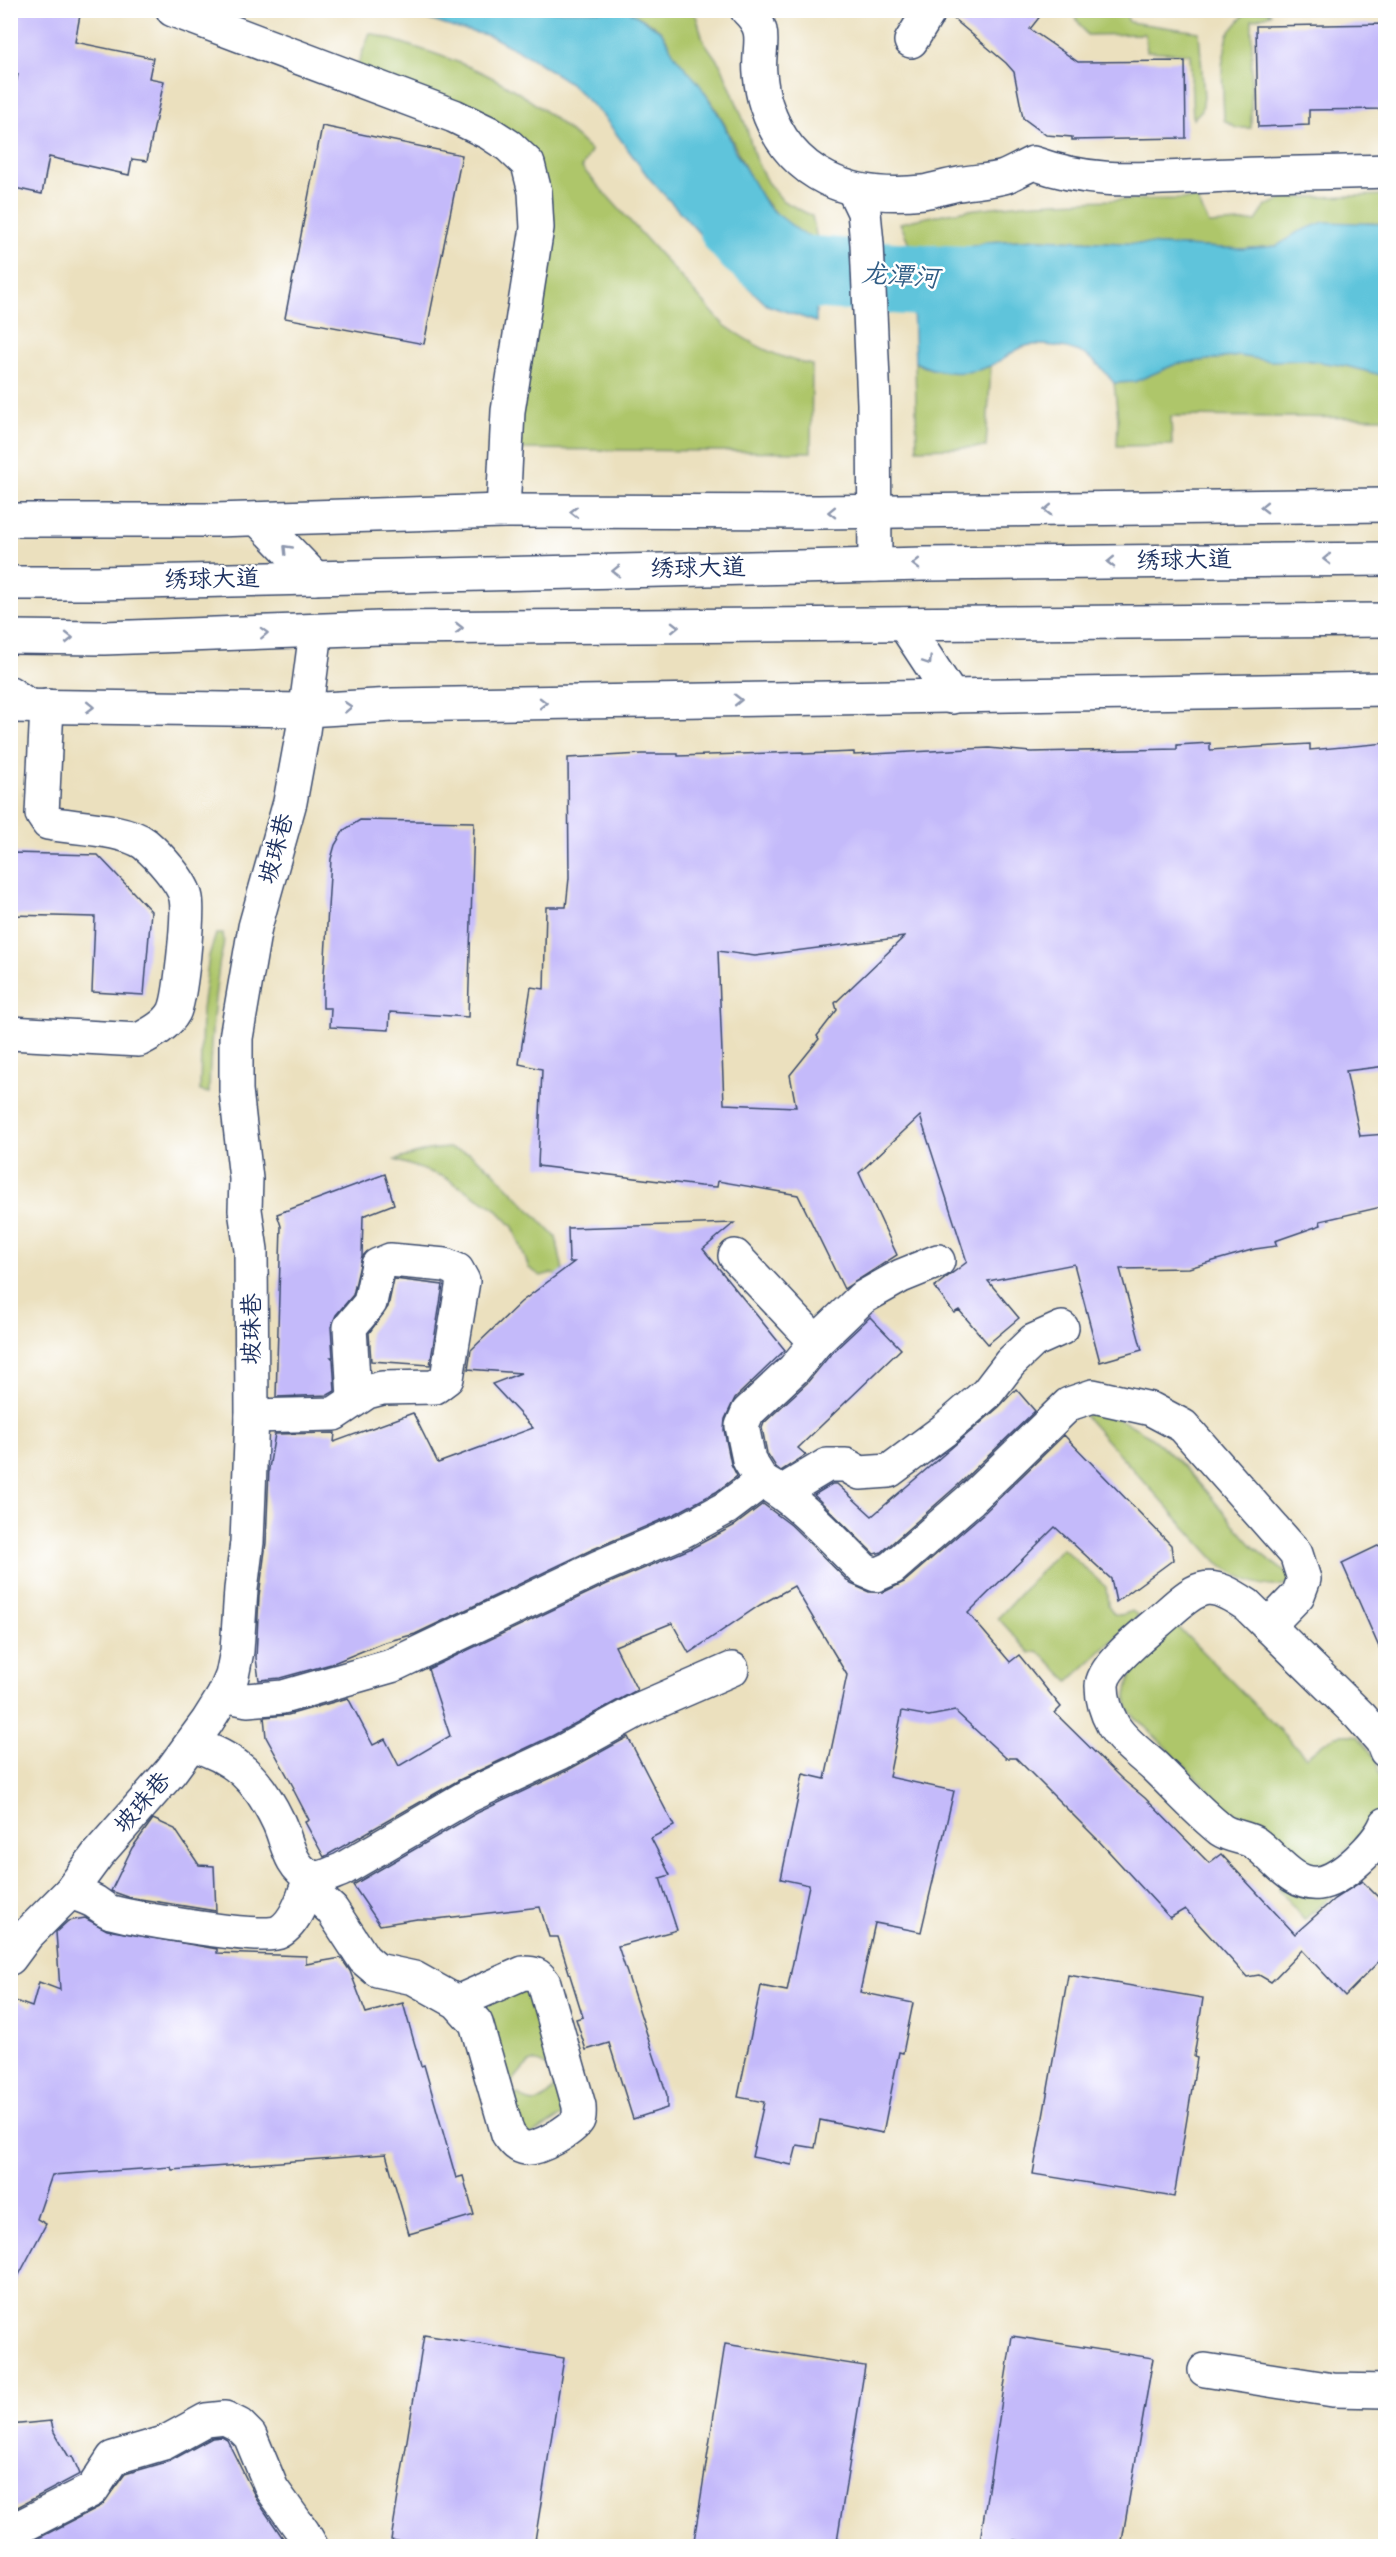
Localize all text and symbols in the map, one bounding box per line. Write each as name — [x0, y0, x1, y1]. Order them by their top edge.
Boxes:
water label: 龙潭河 — [860, 257, 944, 297]
one-way arrow — [1260, 501, 1269, 513]
one-way arrow — [1044, 503, 1053, 516]
one-way arrow — [570, 506, 579, 518]
one-way arrow — [828, 506, 837, 518]
one-way arrow — [283, 545, 294, 556]
street label: 绣球大道 — [1136, 545, 1232, 577]
street label: 绣球大道 — [650, 553, 746, 585]
one-way arrow — [1323, 553, 1332, 565]
one-way arrow — [1107, 556, 1116, 568]
one-way arrow — [912, 558, 921, 570]
street label: 绣球大道 — [164, 564, 260, 596]
one-way arrow — [612, 565, 621, 577]
one-way arrow — [670, 620, 679, 633]
one-way arrow — [454, 622, 463, 634]
one-way arrow — [259, 626, 268, 639]
one-way arrow — [64, 632, 73, 644]
one-way arrow — [921, 654, 932, 665]
one-way arrow — [733, 694, 742, 706]
one-way arrow — [538, 697, 547, 709]
one-way arrow — [85, 701, 94, 713]
one-way arrow — [343, 701, 352, 714]
street label: 坡珠巷 — [253, 810, 301, 888]
street label: 坡珠巷 — [237, 1293, 268, 1365]
street label: 坡珠巷 — [108, 1766, 178, 1840]

